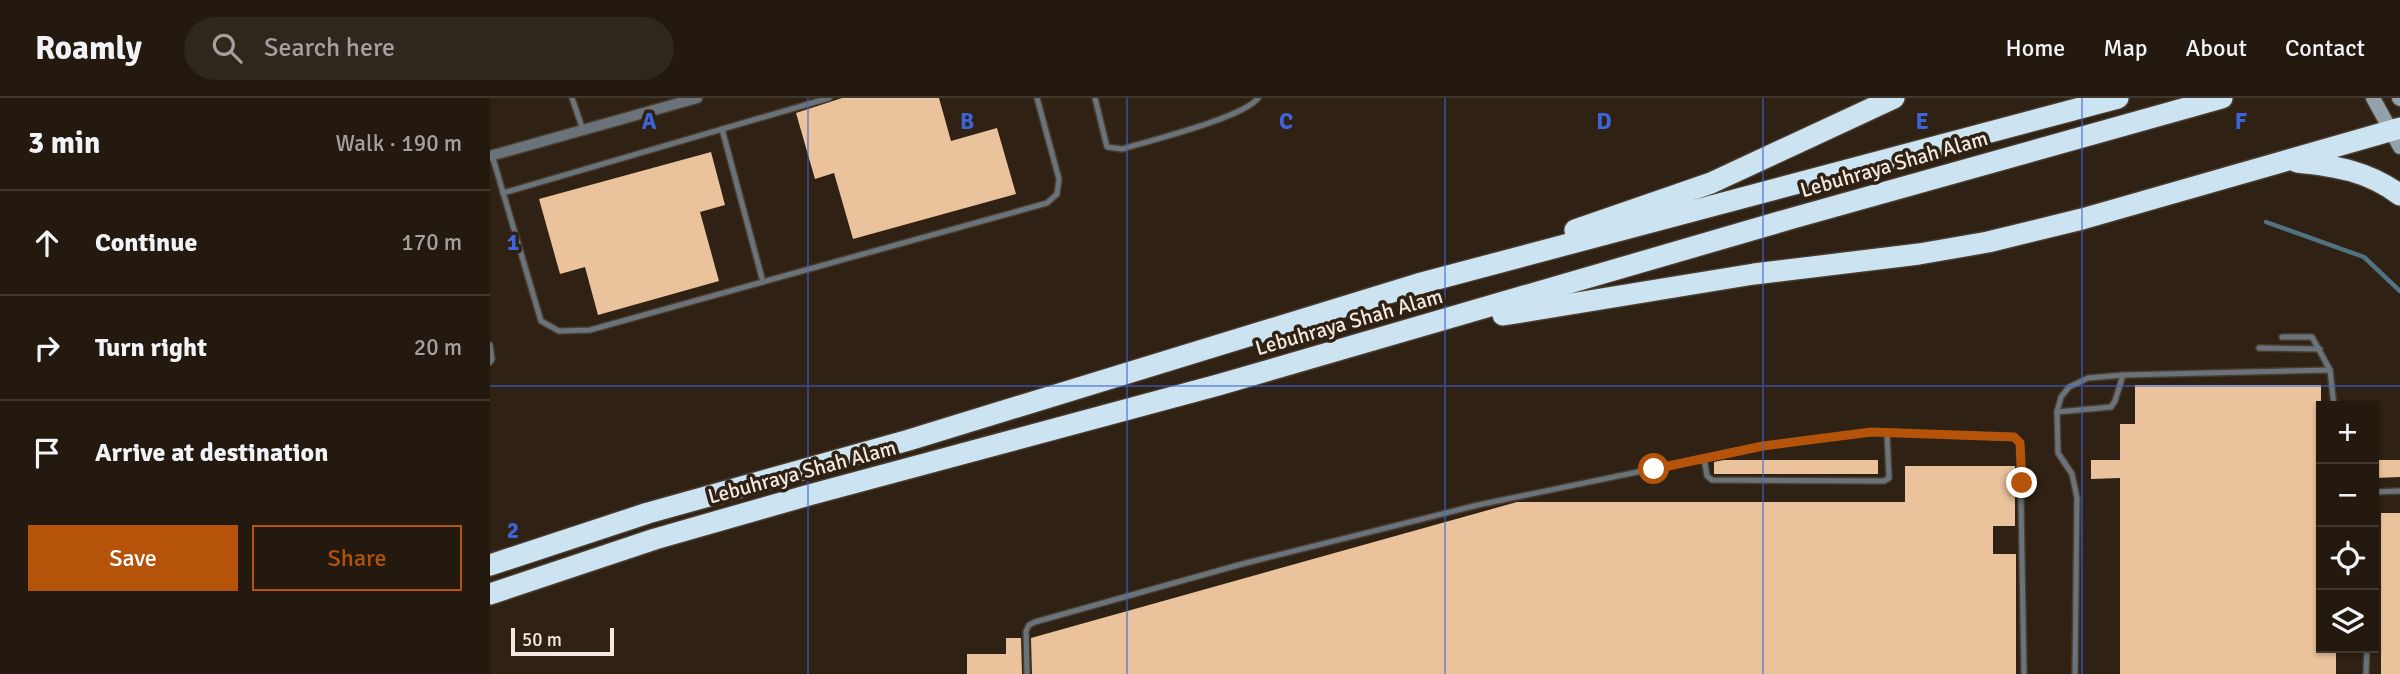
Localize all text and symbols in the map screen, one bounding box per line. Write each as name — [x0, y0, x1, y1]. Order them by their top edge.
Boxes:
search box — [184, 17, 674, 80]
text: Roamly — [35, 28, 142, 69]
icon: search — [208, 29, 246, 67]
text: Search here — [264, 32, 395, 64]
text: Home — [2005, 33, 2065, 63]
text: Map — [2103, 33, 2148, 63]
text: About — [2186, 33, 2247, 63]
text: Contact — [2285, 33, 2365, 63]
text: A — [642, 107, 657, 136]
text: B — [960, 107, 974, 136]
text: C — [1279, 107, 1293, 136]
text: D — [1596, 107, 1612, 136]
text: E — [1915, 107, 1929, 136]
text: F — [2235, 107, 2247, 136]
text: 3 min — [28, 125, 100, 162]
street label: Lebuhraya Shah Alam — [1797, 125, 1991, 203]
text: Walk · 190 m — [336, 129, 462, 158]
icon: ahead — [28, 224, 66, 262]
text: Continue — [95, 227, 197, 259]
text: 170 m — [401, 228, 462, 257]
text: 1 — [507, 228, 519, 257]
street label: Lebuhraya Shah Alam — [1252, 283, 1446, 361]
icon: right — [28, 329, 66, 367]
text: Turn right — [95, 332, 207, 364]
text: 20 m — [414, 333, 462, 362]
map controls — [2316, 401, 2379, 653]
button: + — [2316, 401, 2379, 464]
icon: arrive — [28, 434, 66, 472]
street label: Lebuhraya Shah Alam — [705, 434, 899, 510]
text: Arrive at destination — [95, 437, 328, 469]
route start — [1638, 453, 1669, 484]
button: − — [2316, 464, 2379, 527]
route end — [2006, 467, 2037, 498]
text: 2 — [507, 516, 519, 545]
button: Save — [28, 525, 238, 591]
button: Share — [252, 525, 462, 591]
button: locate — [2316, 527, 2379, 590]
button: layers — [2316, 590, 2379, 653]
scale bar — [511, 625, 614, 657]
text: 50 m — [522, 628, 562, 652]

